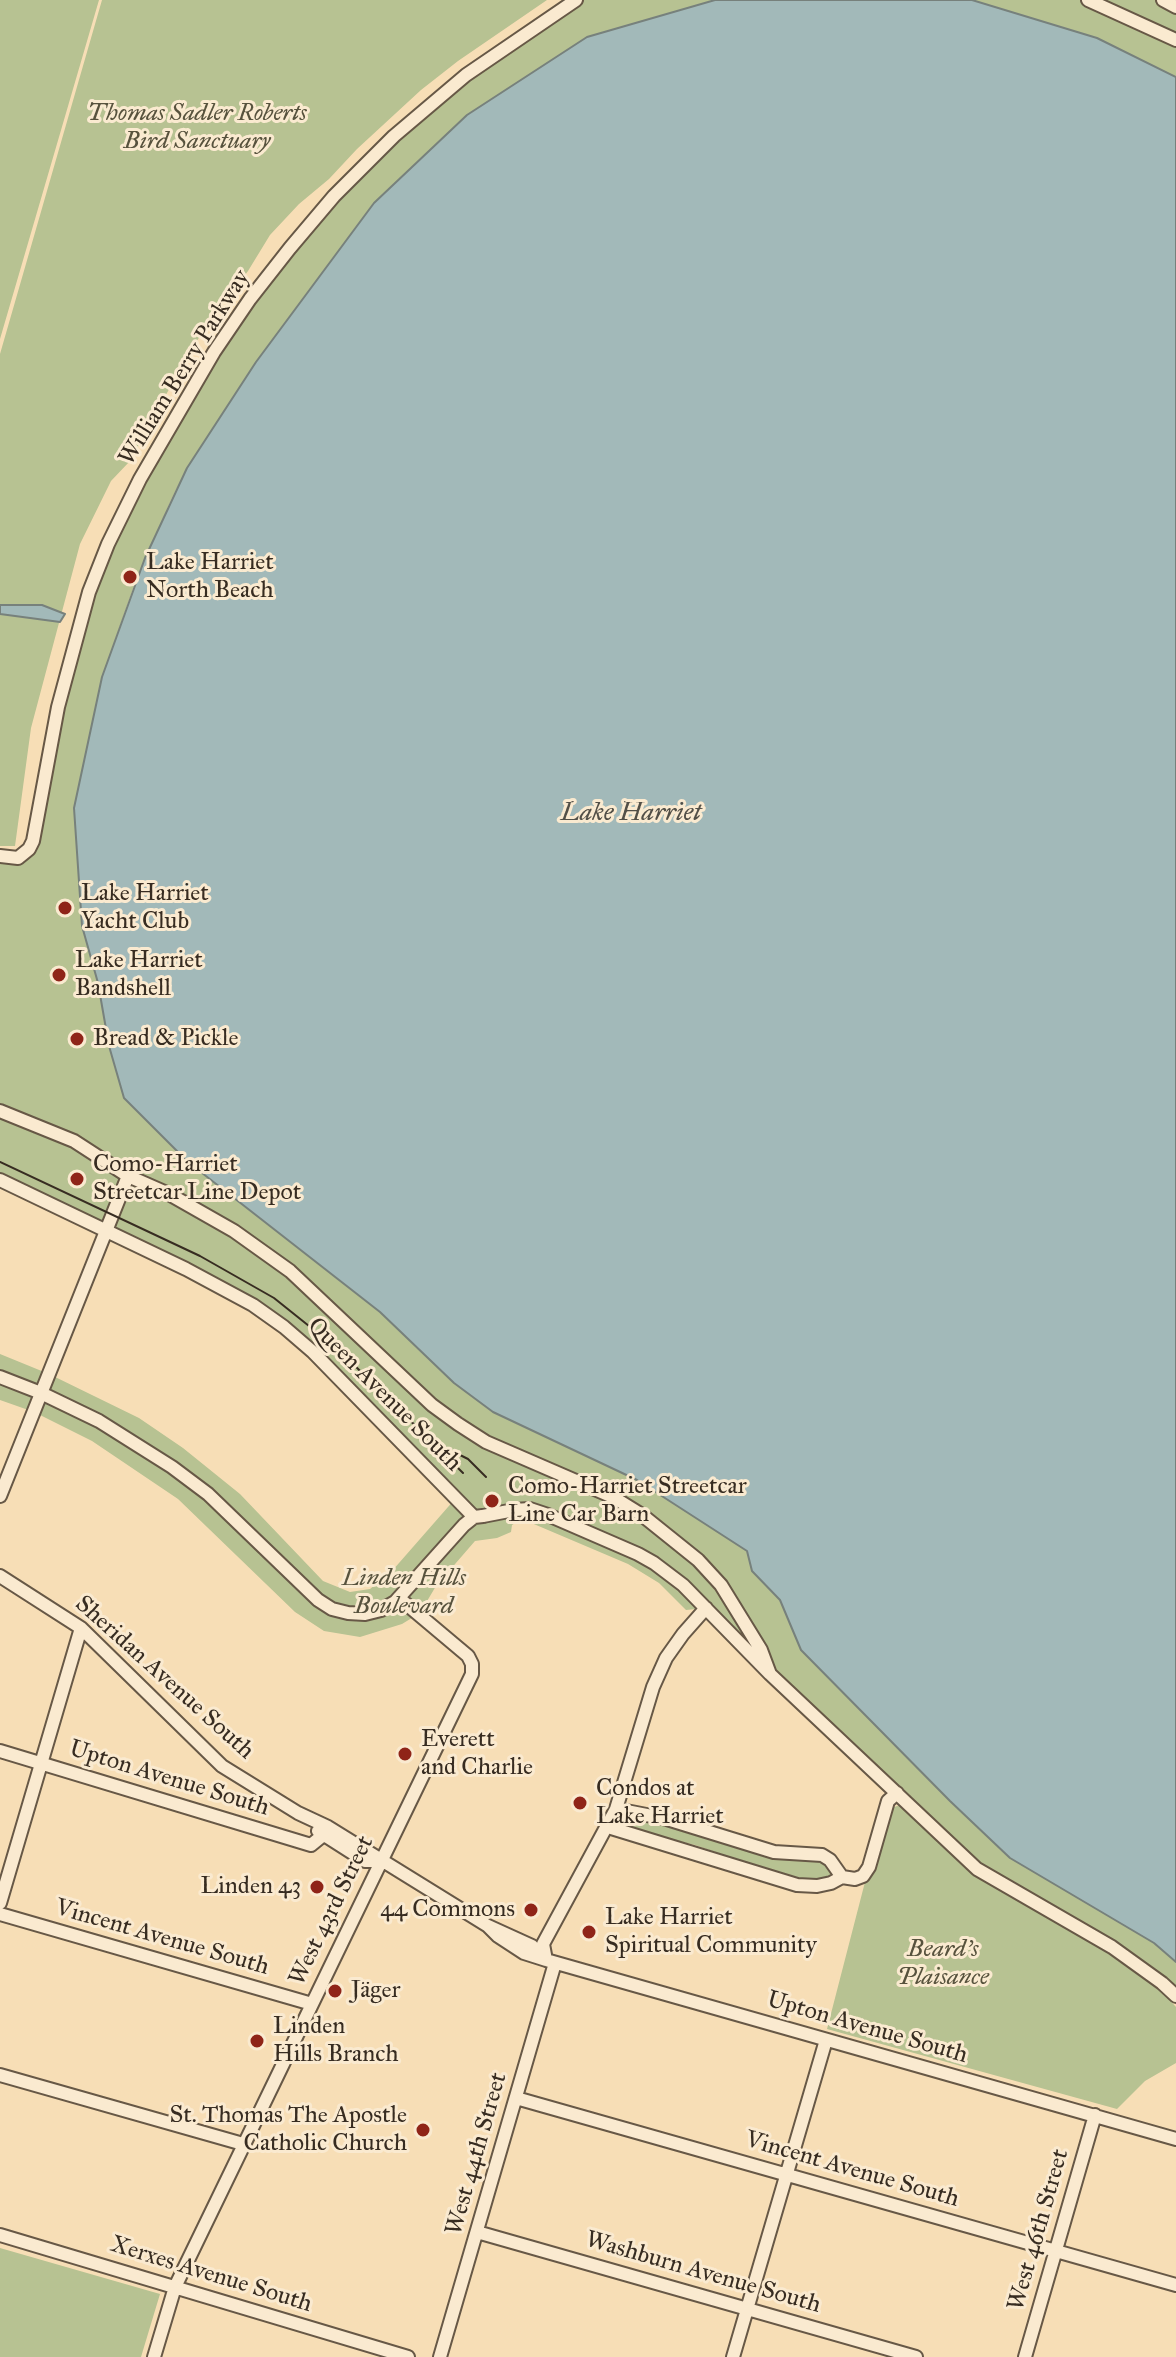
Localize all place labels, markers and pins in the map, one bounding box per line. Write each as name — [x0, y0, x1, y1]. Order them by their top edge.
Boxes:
place label: Lake Harriet North Beach — [146, 549, 274, 605]
marker: Lake Harriet North Beach — [121, 568, 139, 586]
place label: Lake Harriet Yacht Club — [81, 880, 209, 936]
marker: Lake Harriet Yacht Club — [56, 899, 74, 917]
place label: Lake Harriet Bandshell — [75, 947, 203, 1003]
marker: Lake Harriet Bandshell — [50, 966, 68, 984]
place label: Bread & Pickle — [93, 1025, 238, 1053]
marker: Bread & Pickle — [68, 1030, 86, 1048]
place label: Como-Harriet Streetcar Line Depot — [93, 1151, 301, 1207]
marker: Como-Harriet Streetcar Line Depot — [68, 1170, 86, 1188]
place label: Como-Harriet Streetcar Line Car Barn — [508, 1473, 747, 1529]
marker: Como-Harriet Streetcar Line Car Barn — [483, 1492, 501, 1510]
place label: Everett and Charlie — [421, 1726, 533, 1782]
marker: Everett and Charlie — [396, 1745, 414, 1763]
place label: Condos at Lake Harriet — [596, 1775, 724, 1831]
marker: Condos at Lake Harriet — [571, 1794, 589, 1812]
place label: Linden 43 — [201, 1873, 301, 1901]
marker: Linden 43 — [308, 1878, 326, 1896]
place label: 44 Commons — [380, 1896, 515, 1924]
marker: 44 Commons — [522, 1901, 540, 1919]
place label: Lake Harriet Spiritual Community — [605, 1904, 817, 1960]
marker: Lake Harriet Spiritual Community — [580, 1923, 598, 1941]
place label: Jäger — [351, 1977, 400, 2005]
marker: Jäger — [326, 1982, 344, 2000]
place label: Linden Hills Branch — [273, 2013, 399, 2069]
marker: Linden Hills Branch — [248, 2032, 266, 2050]
place label: St. Thomas The Apostle Catholic Church — [169, 2102, 407, 2158]
marker: St. Thomas The Apostle Catholic Church — [414, 2121, 432, 2139]

